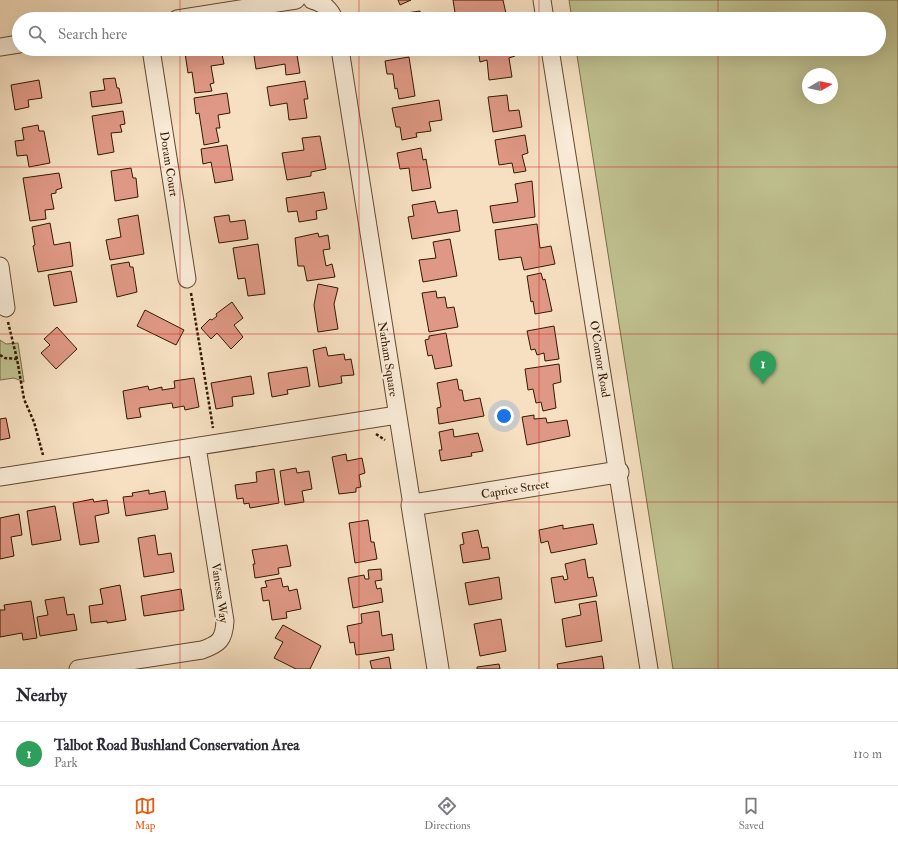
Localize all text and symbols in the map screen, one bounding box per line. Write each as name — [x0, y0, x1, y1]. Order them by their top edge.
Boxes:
search box — [12, 12, 886, 56]
icon: search — [26, 23, 48, 45]
text: Search here — [58, 25, 127, 44]
north arrow — [802, 68, 838, 104]
street label: Doram Court — [156, 130, 181, 198]
street label: Natham Square — [374, 320, 401, 398]
street label: O'Connor Road — [586, 320, 613, 399]
pin: 1 — [750, 351, 776, 384]
your location — [494, 406, 514, 426]
street label: Caprice Street — [480, 477, 550, 502]
street label: Vanessa Way — [208, 562, 231, 625]
text: Nearby — [16, 685, 67, 706]
text: Talbot Road Bushland Conservation Area — [54, 736, 299, 755]
text: 1 — [27, 746, 31, 762]
text: 110 m — [853, 746, 882, 762]
text: Park — [54, 755, 78, 771]
tab: Map — [134, 795, 156, 832]
tab: Directions — [424, 795, 471, 832]
tab: Saved — [739, 795, 764, 832]

